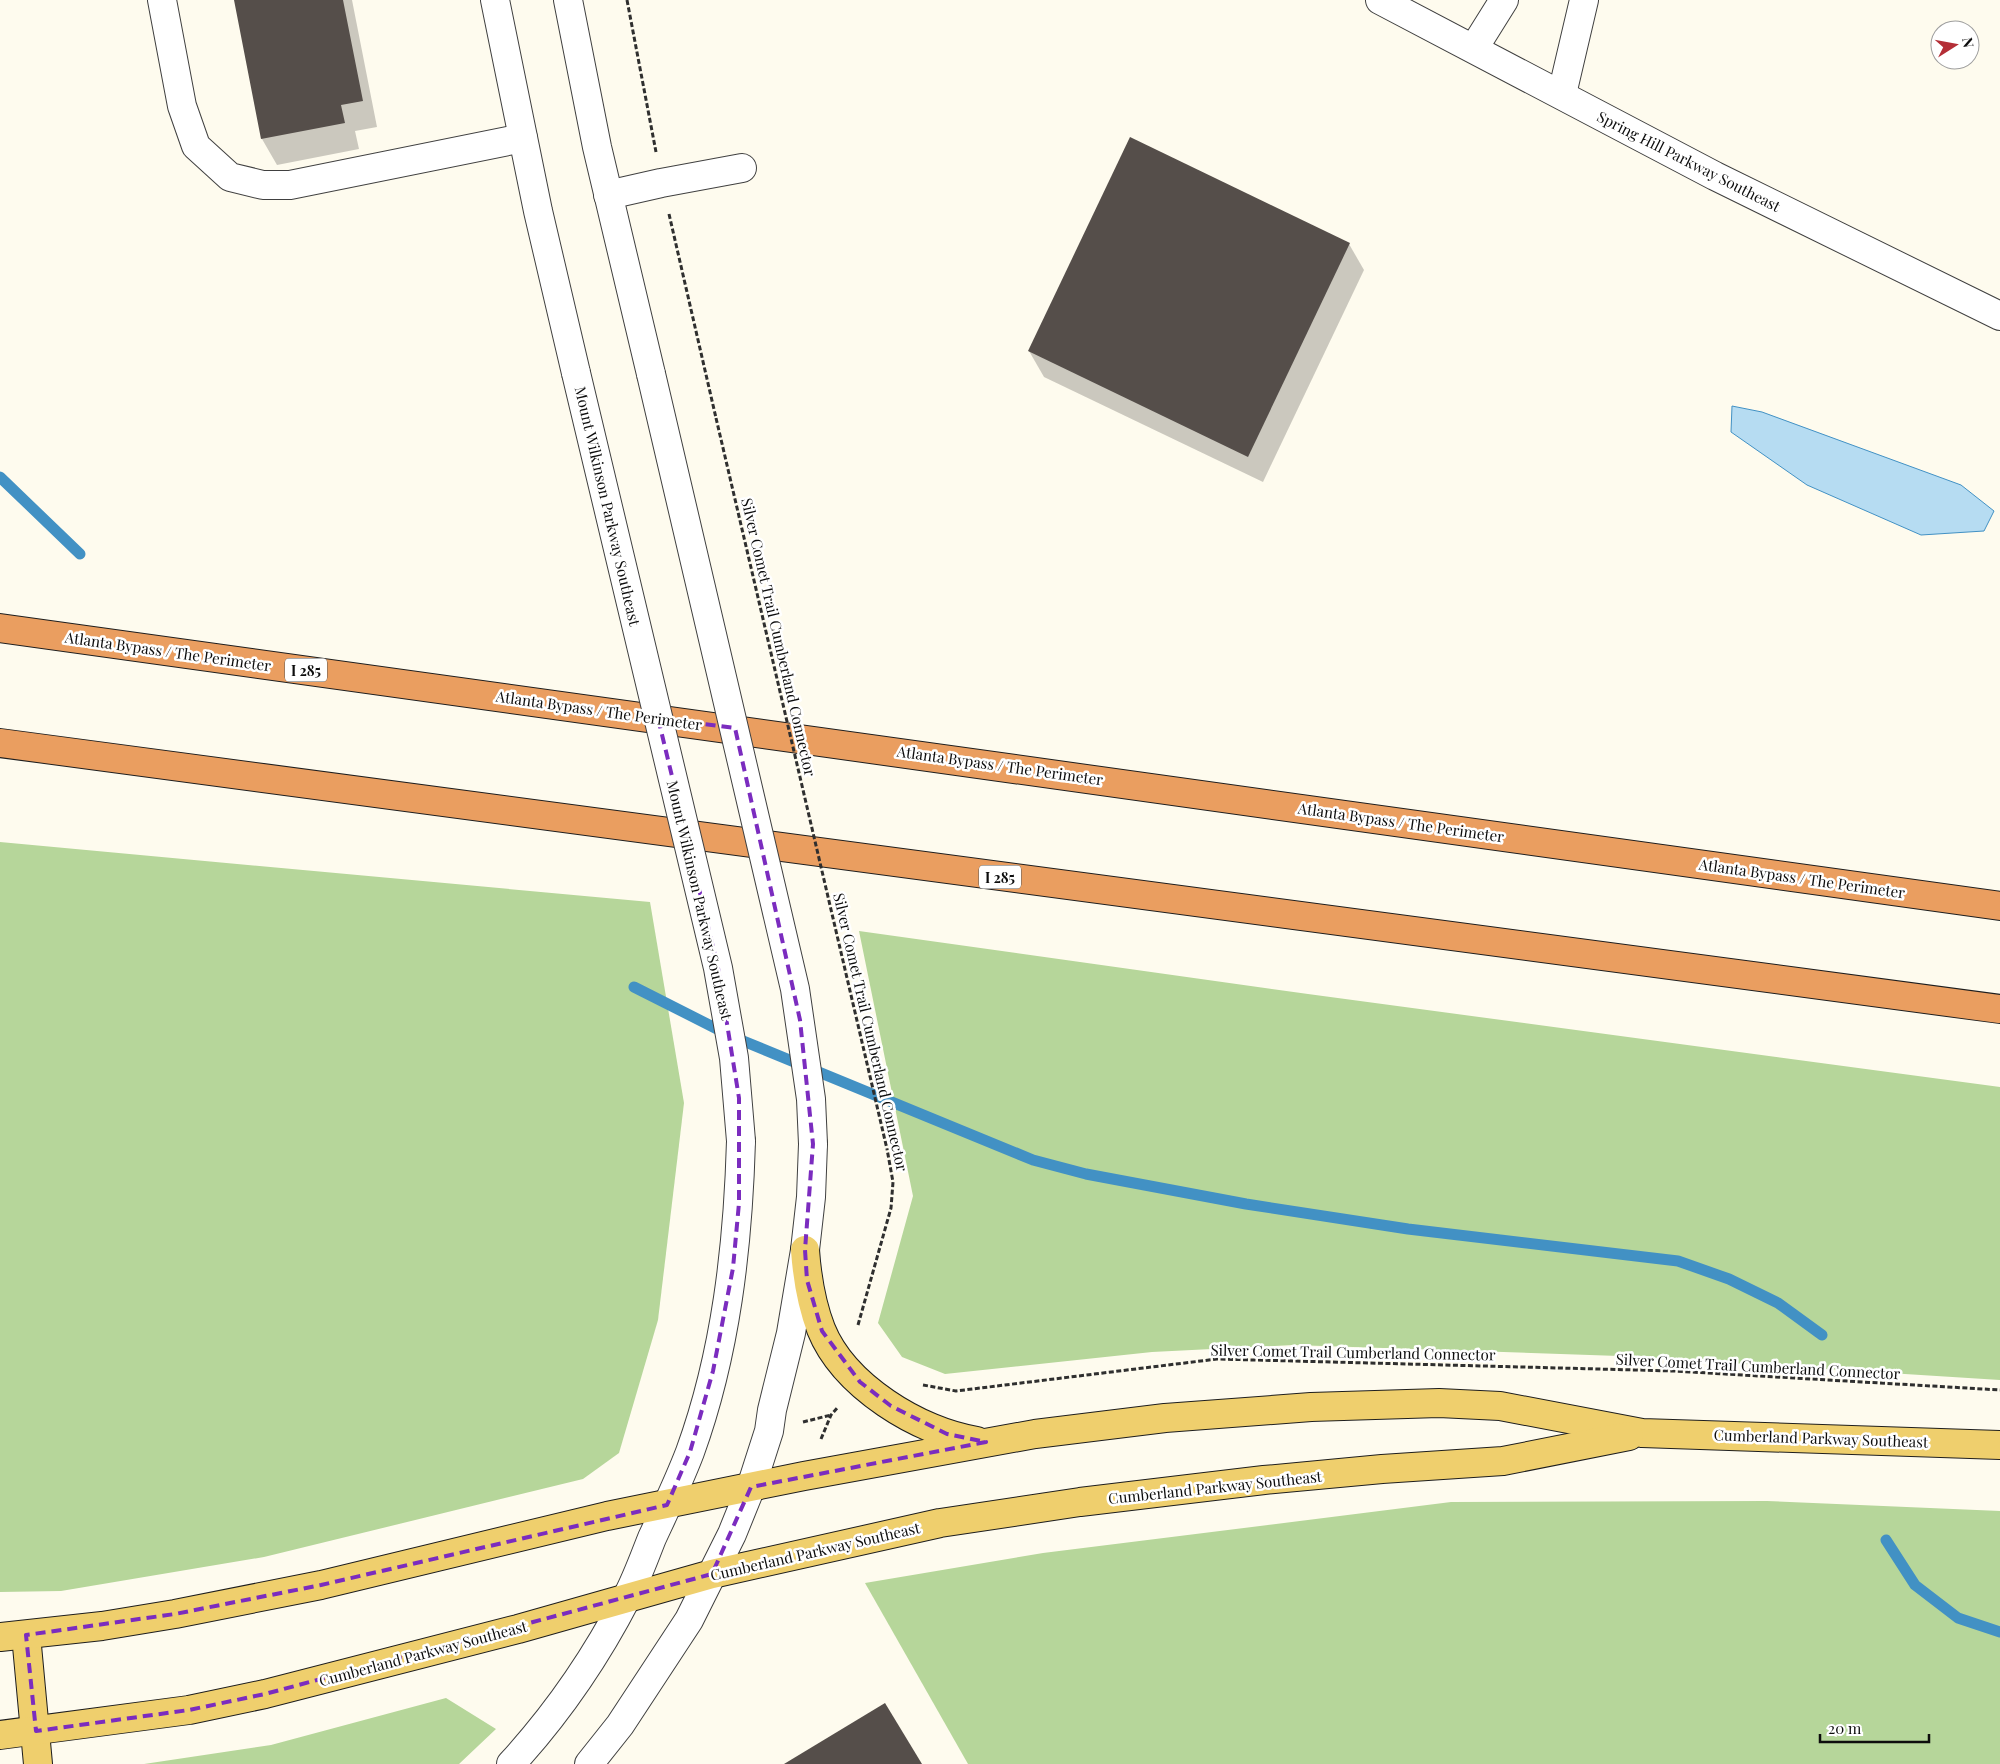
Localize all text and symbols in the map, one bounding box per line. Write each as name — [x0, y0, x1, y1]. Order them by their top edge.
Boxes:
north arrow — [1930, 20, 1980, 70]
text: N — [1958, 36, 1979, 49]
street label: Spring Hill Parkway Southeast — [1594, 106, 1785, 216]
street label: Mount Wilkinson Parkway Southeast — [571, 384, 645, 628]
street label: Silver Comet Trail Cumberland Connector — [737, 496, 821, 778]
street label: Atlanta Bypass / The Perimeter — [63, 626, 273, 675]
road number: I 285 — [285, 658, 327, 682]
street label: Atlanta Bypass / The Perimeter — [494, 685, 704, 734]
street label: Atlanta Bypass / The Perimeter — [895, 740, 1105, 789]
street label: Mount Wilkinson Parkway Southeast — [663, 778, 737, 1022]
street label: Atlanta Bypass / The Perimeter — [1296, 797, 1506, 846]
street label: Atlanta Bypass / The Perimeter — [1697, 853, 1907, 902]
road number: I 285 — [979, 866, 1021, 889]
street label: Silver Comet Trail Cumberland Connector — [829, 891, 913, 1173]
street label: Silver Comet Trail Cumberland Connector — [1210, 1340, 1496, 1364]
street label: Silver Comet Trail Cumberland Connector — [1615, 1349, 1901, 1383]
street label: Cumberland Parkway Southeast — [1713, 1424, 1929, 1452]
street label: Cumberland Parkway Southeast — [1107, 1466, 1323, 1508]
street label: Cumberland Parkway Southeast — [708, 1517, 923, 1585]
street label: Cumberland Parkway Southeast — [317, 1615, 530, 1690]
scale bar — [1820, 1712, 1929, 1744]
text: 20 m — [1828, 1718, 1862, 1738]

